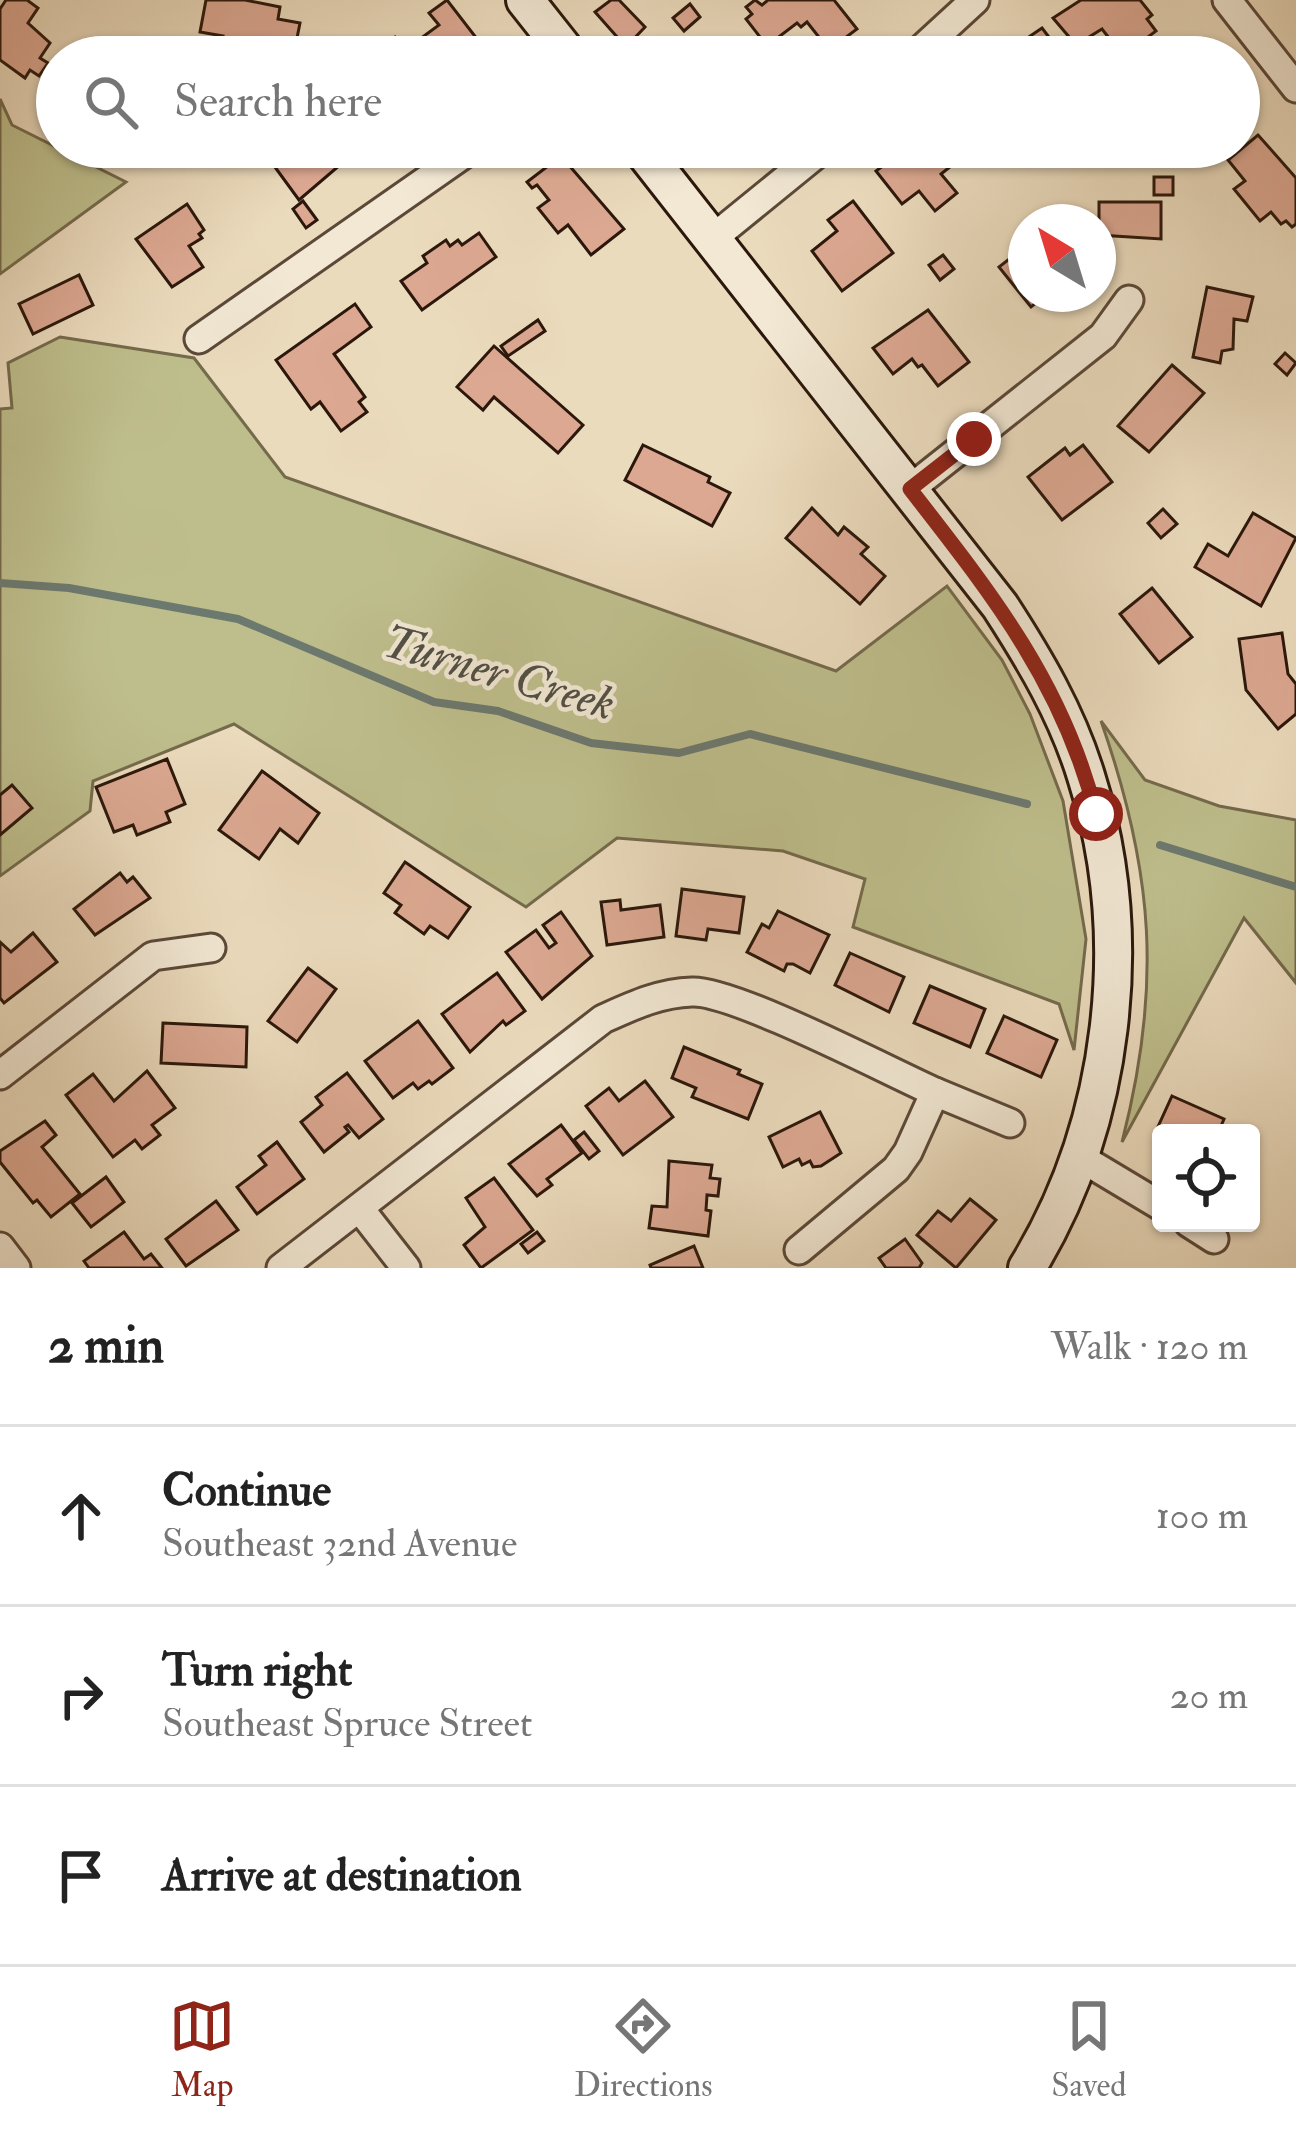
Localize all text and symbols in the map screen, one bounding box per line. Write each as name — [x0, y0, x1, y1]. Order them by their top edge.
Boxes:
search box — [36, 36, 1260, 168]
icon: search — [78, 69, 144, 135]
text: Search here — [174, 74, 382, 130]
north arrow — [1008, 204, 1116, 312]
route end — [947, 412, 1001, 466]
water label: Turner Creek — [376, 611, 622, 735]
route start — [1069, 787, 1123, 841]
map controls — [1152, 1124, 1260, 1232]
button: locate — [1152, 1124, 1260, 1232]
text: 2 min — [48, 1314, 164, 1378]
text: Walk · 120 m — [1051, 1322, 1248, 1371]
text: Continue — [162, 1463, 331, 1519]
icon: ahead — [48, 1483, 114, 1549]
text: 100 m — [1156, 1491, 1248, 1540]
text: Southeast 32nd Avenue — [162, 1519, 517, 1568]
text: Turn right — [162, 1643, 352, 1699]
icon: right — [48, 1663, 114, 1729]
text: 20 m — [1170, 1671, 1248, 1720]
text: Southeast Spruce Street — [162, 1699, 532, 1748]
icon: arrive — [48, 1843, 114, 1909]
text: Arrive at destination — [162, 1848, 522, 1904]
tab: Map — [169, 1993, 235, 2106]
tab: Directions — [574, 1993, 713, 2106]
tab: Saved — [1051, 1993, 1127, 2106]

